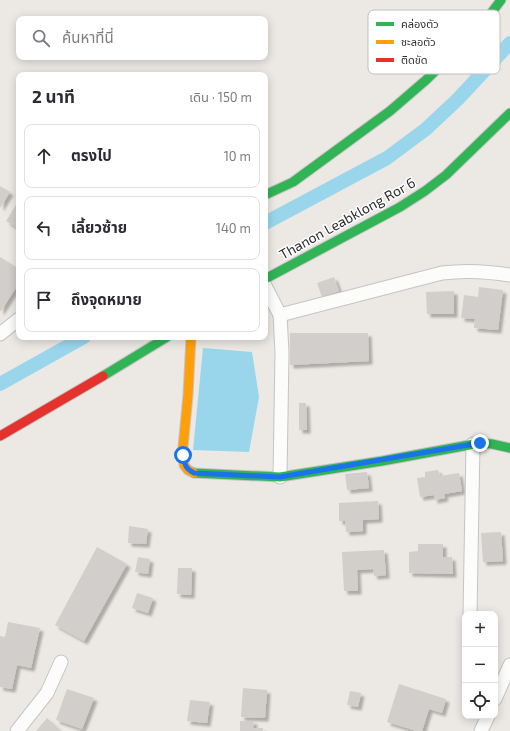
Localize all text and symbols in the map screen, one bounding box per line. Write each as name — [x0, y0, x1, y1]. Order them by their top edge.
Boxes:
legend — [368, 10, 500, 74]
search box — [16, 16, 268, 60]
text: คล่องตัว — [401, 17, 439, 30]
icon: search — [30, 27, 52, 49]
text: ค้นหาที่นี่ — [62, 28, 114, 46]
text: ชะลอตัว — [401, 35, 436, 48]
text: ติดขัด — [401, 53, 428, 66]
text: 2 นาที — [32, 86, 75, 106]
text: เดิน · 150 m — [189, 89, 252, 105]
icon: ahead — [33, 145, 55, 167]
text: ตรงไป — [71, 146, 112, 164]
text: 10 m — [224, 148, 251, 164]
street label: Thanon Leabklong Ror 6 — [276, 173, 418, 263]
icon: left — [33, 217, 55, 239]
text: เลี้ยวซ้าย — [71, 218, 127, 236]
text: 140 m — [216, 220, 251, 236]
icon: arrive — [33, 289, 55, 311]
text: ถึงจุดหมาย — [71, 290, 142, 308]
route end — [471, 434, 489, 452]
route start — [174, 446, 192, 464]
map controls — [462, 611, 498, 719]
button: + — [462, 611, 498, 647]
button: − — [462, 647, 498, 683]
button: locate — [462, 683, 498, 719]

